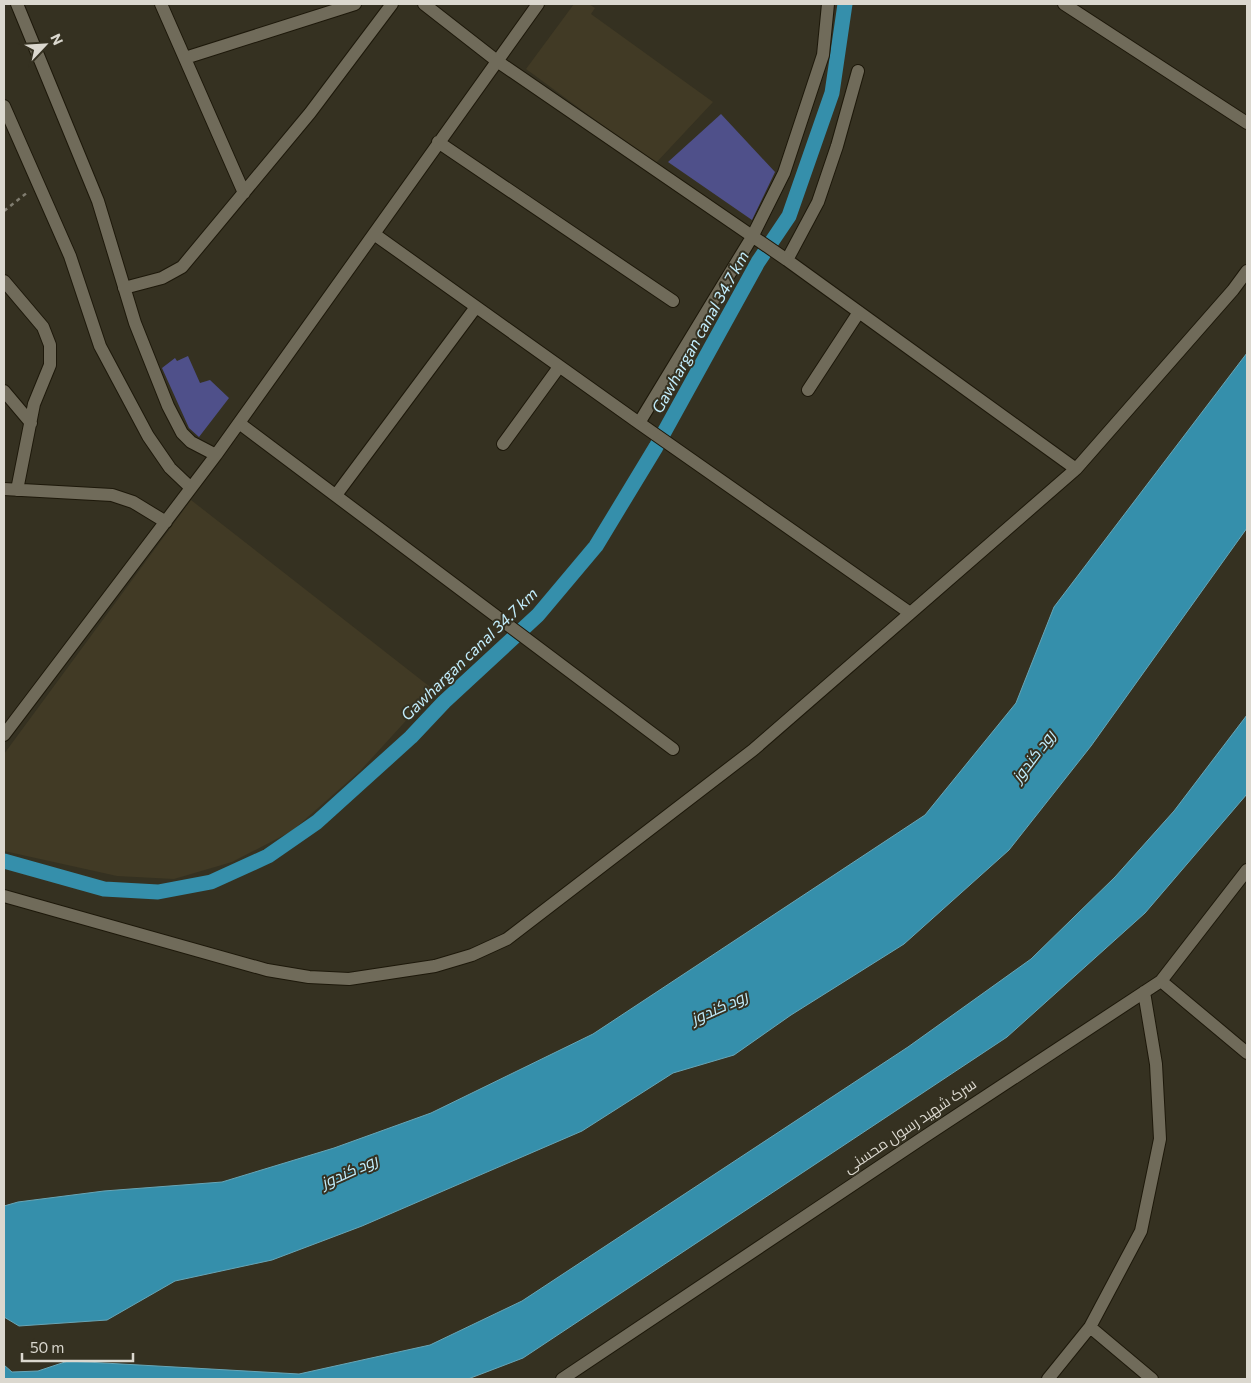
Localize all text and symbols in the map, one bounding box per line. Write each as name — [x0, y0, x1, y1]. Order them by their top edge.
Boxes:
north arrow — [20, 20, 70, 70]
text: N — [47, 31, 67, 48]
water label: Gawhargan canal 34.7 km — [647, 247, 752, 416]
water label: Gawhargan canal 34.7 km — [396, 583, 541, 724]
water label: رود کندوز — [1006, 725, 1060, 788]
water label: رود کندوز — [686, 985, 752, 1029]
street label: سرک شهید رسول محسنی — [840, 1074, 980, 1178]
water label: رود کندوز — [316, 1149, 382, 1193]
scale bar — [22, 1330, 134, 1362]
text: 50 m — [30, 1338, 64, 1356]

